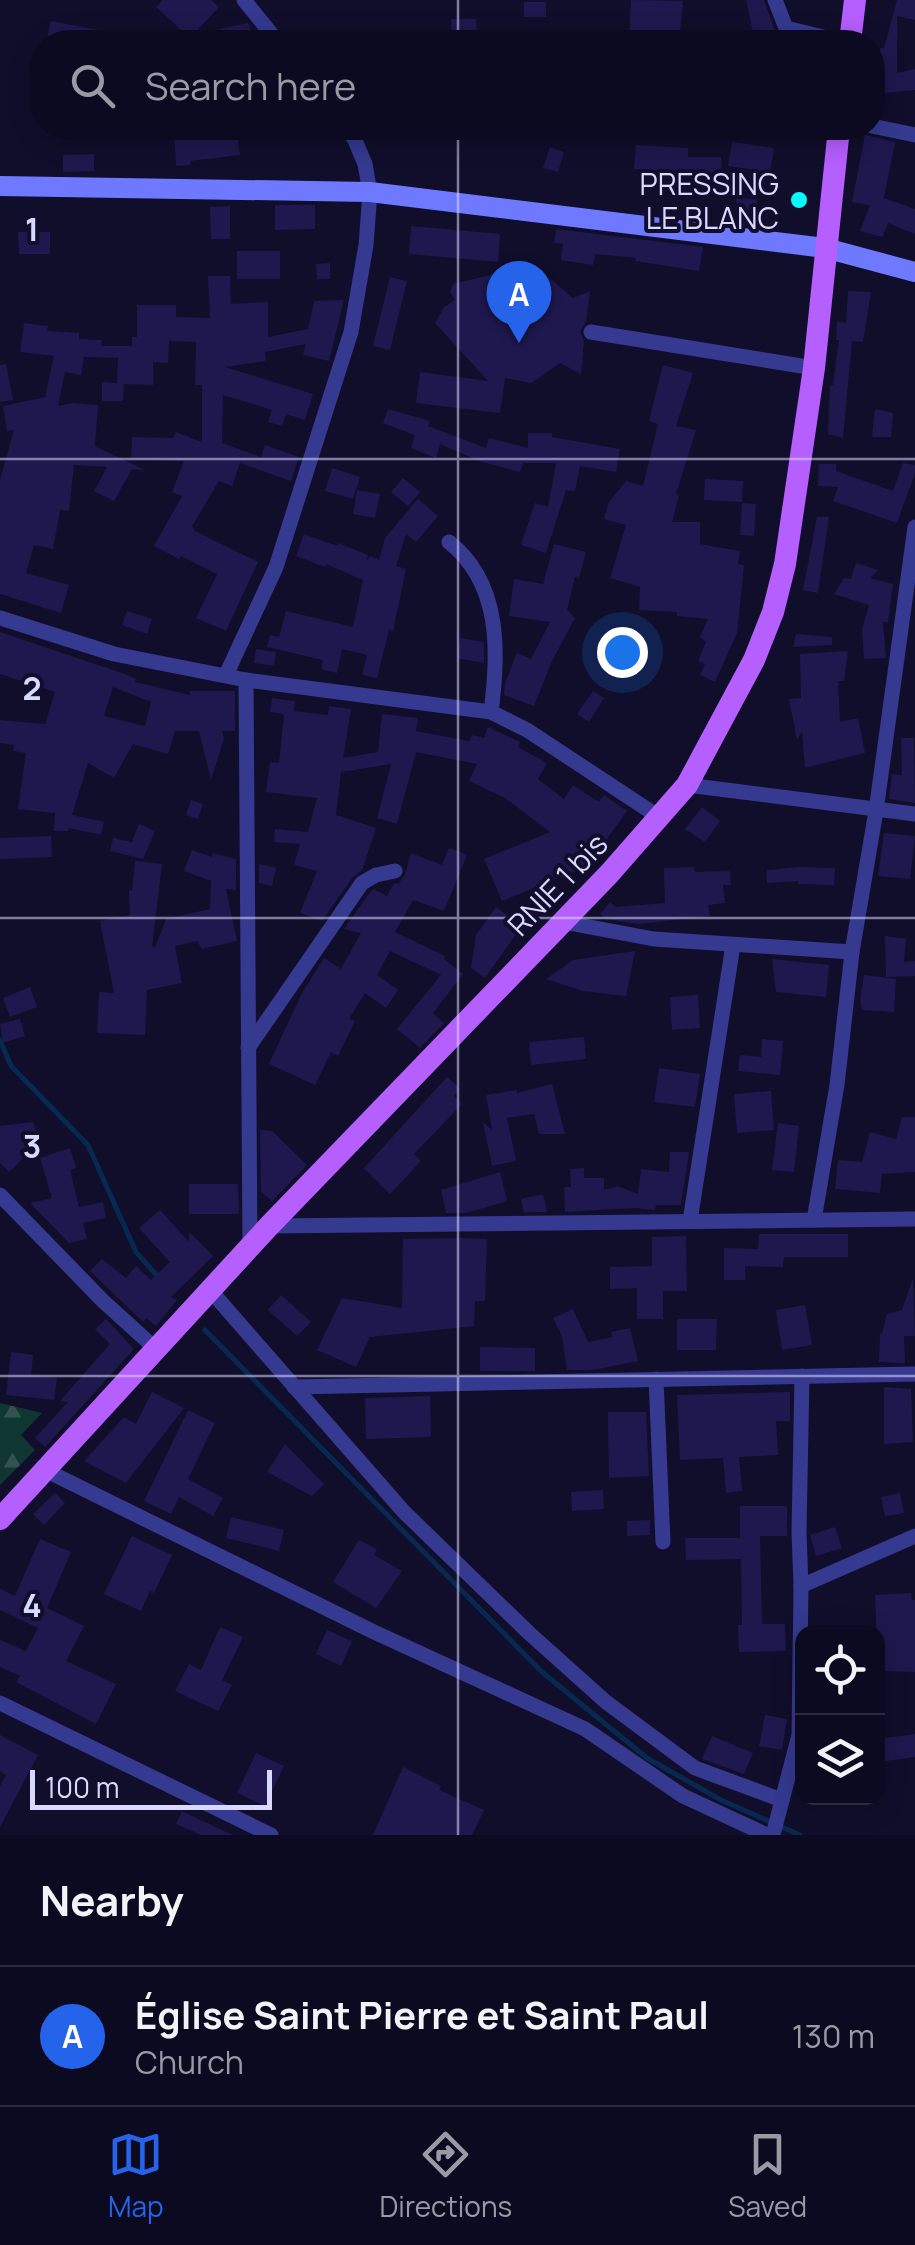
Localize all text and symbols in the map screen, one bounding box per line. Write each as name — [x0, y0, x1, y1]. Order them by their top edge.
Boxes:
search box — [30, 30, 885, 140]
icon: search — [65, 58, 120, 113]
text: Search here — [145, 59, 356, 111]
place label: PRESSING LE BLANC — [640, 163, 779, 238]
marker: PRESSING LE BLANC — [788, 189, 810, 211]
text: 1 — [25, 207, 39, 251]
pin: A — [486, 260, 552, 343]
your location — [597, 627, 648, 678]
text: 2 — [22, 666, 42, 710]
street label: RNIE 1 bis — [498, 824, 616, 944]
text: 3 — [23, 1124, 41, 1168]
text: 4 — [22, 1583, 42, 1627]
map controls — [795, 1625, 885, 1805]
button: locate — [795, 1625, 885, 1715]
button: layers — [795, 1715, 885, 1805]
scale bar — [30, 1765, 272, 1810]
text: 100 m — [45, 1768, 119, 1806]
text: Nearby — [40, 1871, 184, 1929]
text: Église Saint Pierre et Saint Paul — [135, 1988, 709, 2040]
text: A — [62, 2014, 83, 2058]
text: 130 m — [792, 2014, 875, 2058]
text: Church — [135, 2040, 244, 2084]
tab: Map — [108, 2127, 164, 2225]
tab: Directions — [380, 2127, 512, 2225]
tab: Saved — [728, 2127, 807, 2225]

